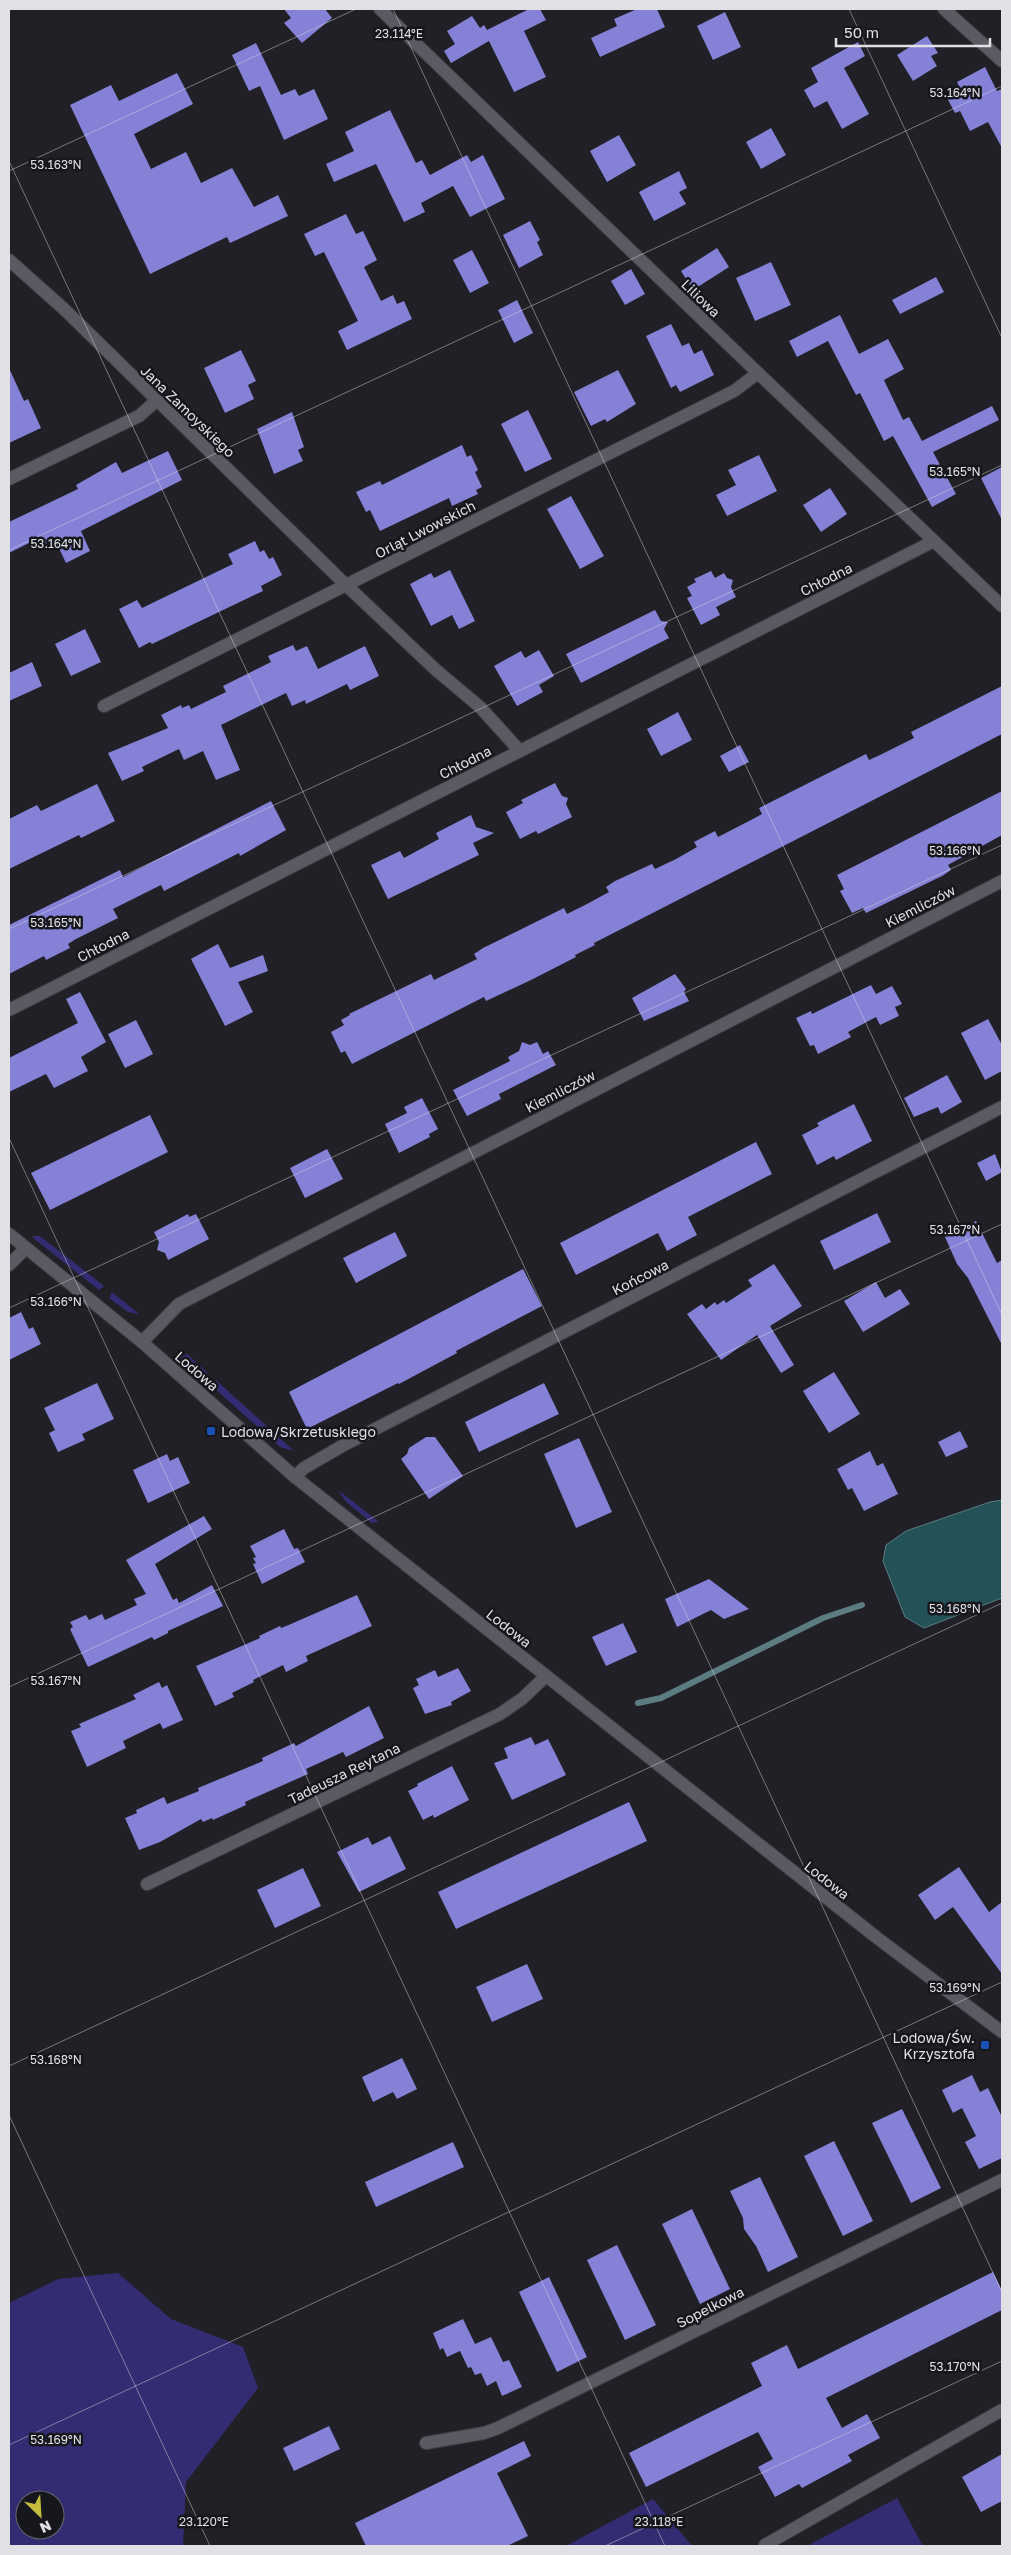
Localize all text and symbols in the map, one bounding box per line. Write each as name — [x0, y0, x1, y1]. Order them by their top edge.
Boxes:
scale bar — [836, 15, 990, 47]
text: 50 m — [844, 23, 879, 41]
text: 23.114°E — [375, 26, 423, 41]
text: 53.164°N — [929, 85, 981, 100]
text: 53.163°N — [30, 157, 82, 172]
street label: Liliowa — [678, 275, 724, 321]
street label: Jana Zamoyskiego — [137, 362, 239, 460]
text: 53.165°N — [929, 464, 981, 479]
street label: Orląt Lwowskich — [372, 496, 478, 562]
text: 53.164°N — [30, 536, 82, 551]
street label: Chłodna — [797, 559, 855, 599]
street label: Chłodna — [436, 742, 494, 782]
text: 53.166°N — [929, 843, 981, 858]
street label: Kiemliczów — [882, 881, 958, 931]
text: 53.165°N — [30, 915, 82, 930]
street label: Chłodna — [74, 925, 132, 965]
street label: Kiemliczów — [522, 1066, 598, 1116]
text: 53.167°N — [930, 1222, 980, 1237]
street label: Końcowa — [609, 1256, 671, 1298]
text: 53.166°N — [30, 1294, 82, 1309]
street label: Lodowa — [172, 1347, 222, 1395]
place label: Lodowa/Skrzetuskiego — [221, 1423, 376, 1440]
marker: Lodowa/Skrzetuskiego — [205, 1425, 217, 1437]
text: 53.168°N — [929, 1601, 981, 1616]
street label: Lodowa — [483, 1605, 535, 1651]
text: 53.167°N — [31, 1673, 81, 1688]
street label: Tadeusza Reytana — [285, 1739, 403, 1807]
street label: Lodowa — [801, 1857, 853, 1903]
text: 53.169°N — [929, 1980, 981, 1995]
place label: Lodowa/Św. Krzysztofa — [892, 2029, 975, 2062]
marker: Lodowa/Św. Krzysztofa — [979, 2039, 991, 2051]
text: 53.168°N — [30, 2052, 82, 2067]
street label: Sopelkowa — [673, 2283, 747, 2331]
text: 53.170°N — [929, 2359, 981, 2374]
text: 53.169°N — [30, 2432, 82, 2447]
north arrow — [15, 2490, 65, 2540]
text: 23.120°E — [179, 2514, 229, 2529]
text: 23.118°E — [635, 2514, 683, 2529]
text: N — [37, 2517, 54, 2537]

